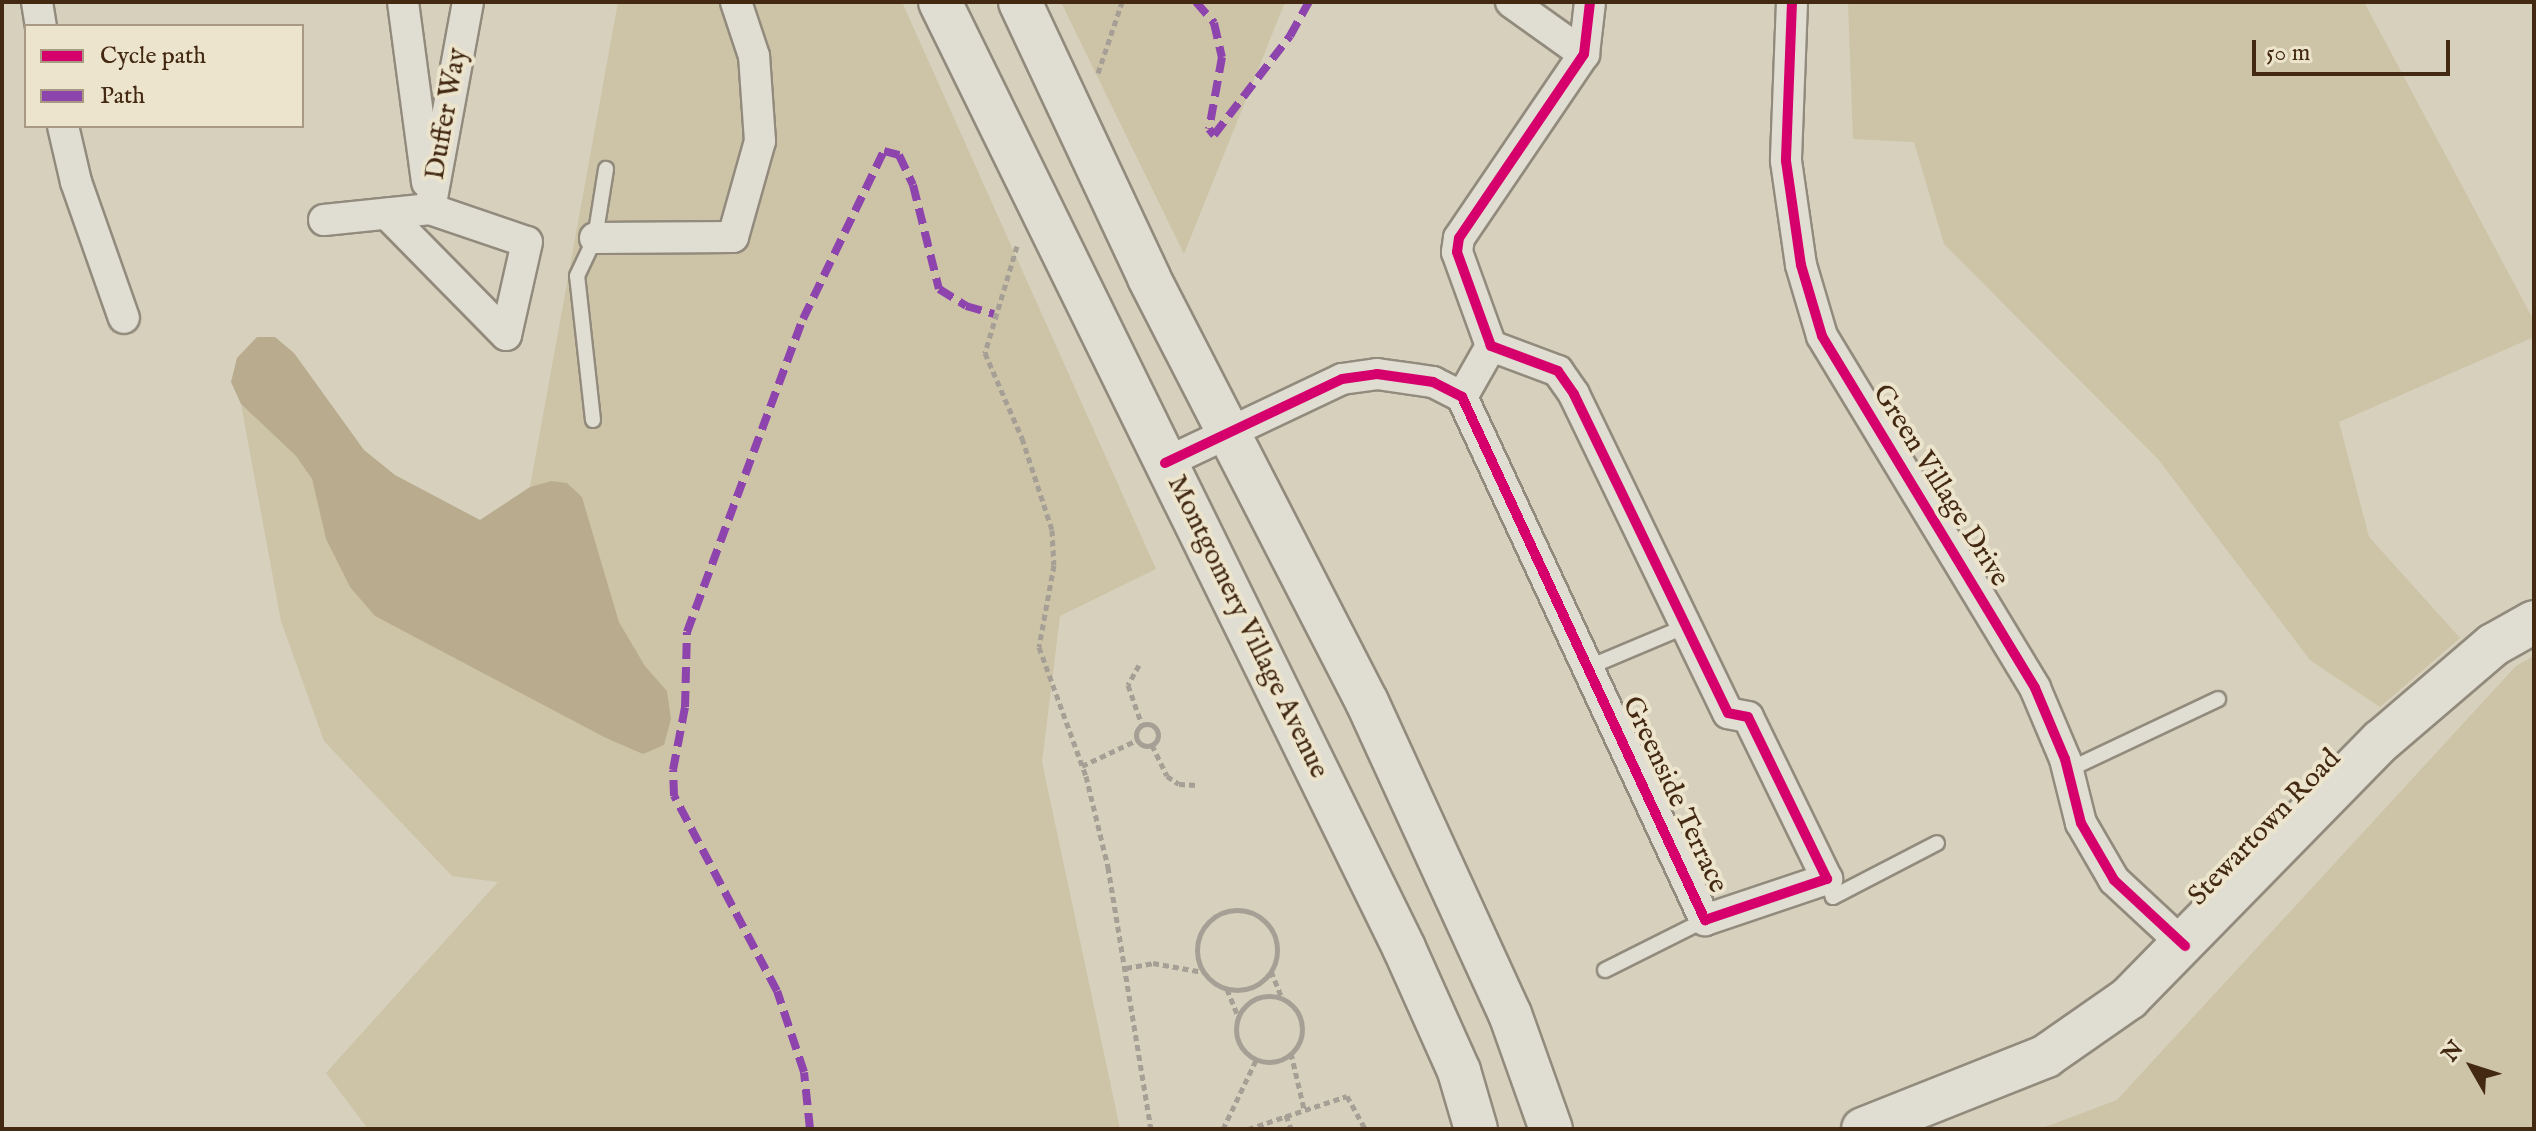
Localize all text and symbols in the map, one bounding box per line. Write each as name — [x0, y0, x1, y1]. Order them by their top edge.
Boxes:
legend — [24, 24, 304, 128]
scale bar — [2256, 24, 2454, 74]
text: 50 m — [2266, 38, 2310, 69]
text: Cycle path — [100, 41, 206, 72]
street label: Duffer Way — [419, 45, 475, 183]
text: Path — [100, 81, 145, 112]
street label: Green Village Drive — [1864, 379, 2016, 593]
street label: Montgomery Village Avenue — [1159, 470, 1335, 784]
street label: Greenside Terrace — [1614, 692, 1734, 898]
street label: Stewartown Road — [2182, 743, 2348, 913]
north arrow — [2432, 1027, 2512, 1107]
text: N — [2436, 1036, 2470, 1068]

